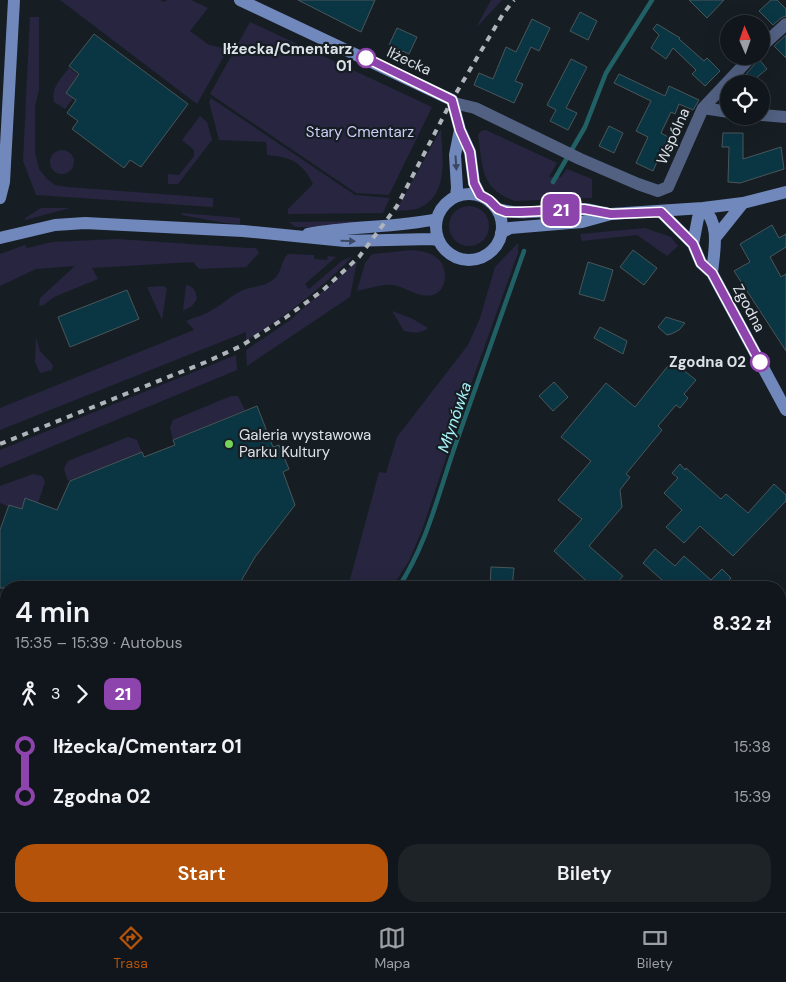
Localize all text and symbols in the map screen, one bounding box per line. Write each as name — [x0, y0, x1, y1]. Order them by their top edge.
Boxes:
north arrow — [720, 15, 770, 65]
map controls — [720, 15, 770, 125]
place label: Iłżecka/Cmentarz 01 — [223, 39, 352, 76]
street label: Iłżecka — [384, 42, 434, 80]
marker: Iłżecka/Cmentarz 01 — [356, 48, 376, 68]
button: locate — [720, 75, 770, 125]
street label: Wspólna — [652, 105, 694, 167]
park label: Stary Cmentarz — [306, 122, 414, 142]
one-way arrow — [452, 155, 460, 171]
line badge: 21 — [538, 194, 584, 226]
text: 21 — [553, 198, 569, 222]
one-way arrow — [340, 238, 356, 246]
street label: Zgodna — [728, 281, 770, 335]
place label: Zgodna 02 — [669, 352, 746, 372]
marker: Zgodna 02 — [750, 352, 770, 372]
water label: Młynówka — [433, 379, 476, 455]
place label: Galeria wystawowa Parku Kultury — [239, 425, 371, 462]
marker: Galeria wystawowa Parku Kultury — [223, 438, 235, 450]
text: 4 min — [15, 594, 90, 631]
text: 8.32 zł — [712, 611, 771, 636]
text: 15:35 – 15:39 · Autobus — [15, 632, 183, 653]
icon: walk — [15, 680, 43, 708]
icon: forward — [68, 680, 96, 708]
text: 21 — [114, 682, 131, 706]
text: 3 — [51, 683, 60, 704]
text: Iłżecka/Cmentarz 01 — [53, 734, 242, 759]
text: 15:38 — [734, 736, 771, 757]
text: Zgodna 02 — [53, 784, 151, 809]
text: 15:39 — [734, 786, 771, 807]
button: Start — [15, 844, 388, 902]
button: Bilety — [398, 844, 771, 902]
tab: Trasa — [113, 924, 148, 972]
tab: Mapa — [374, 924, 410, 972]
tab: Bilety — [637, 924, 673, 972]

